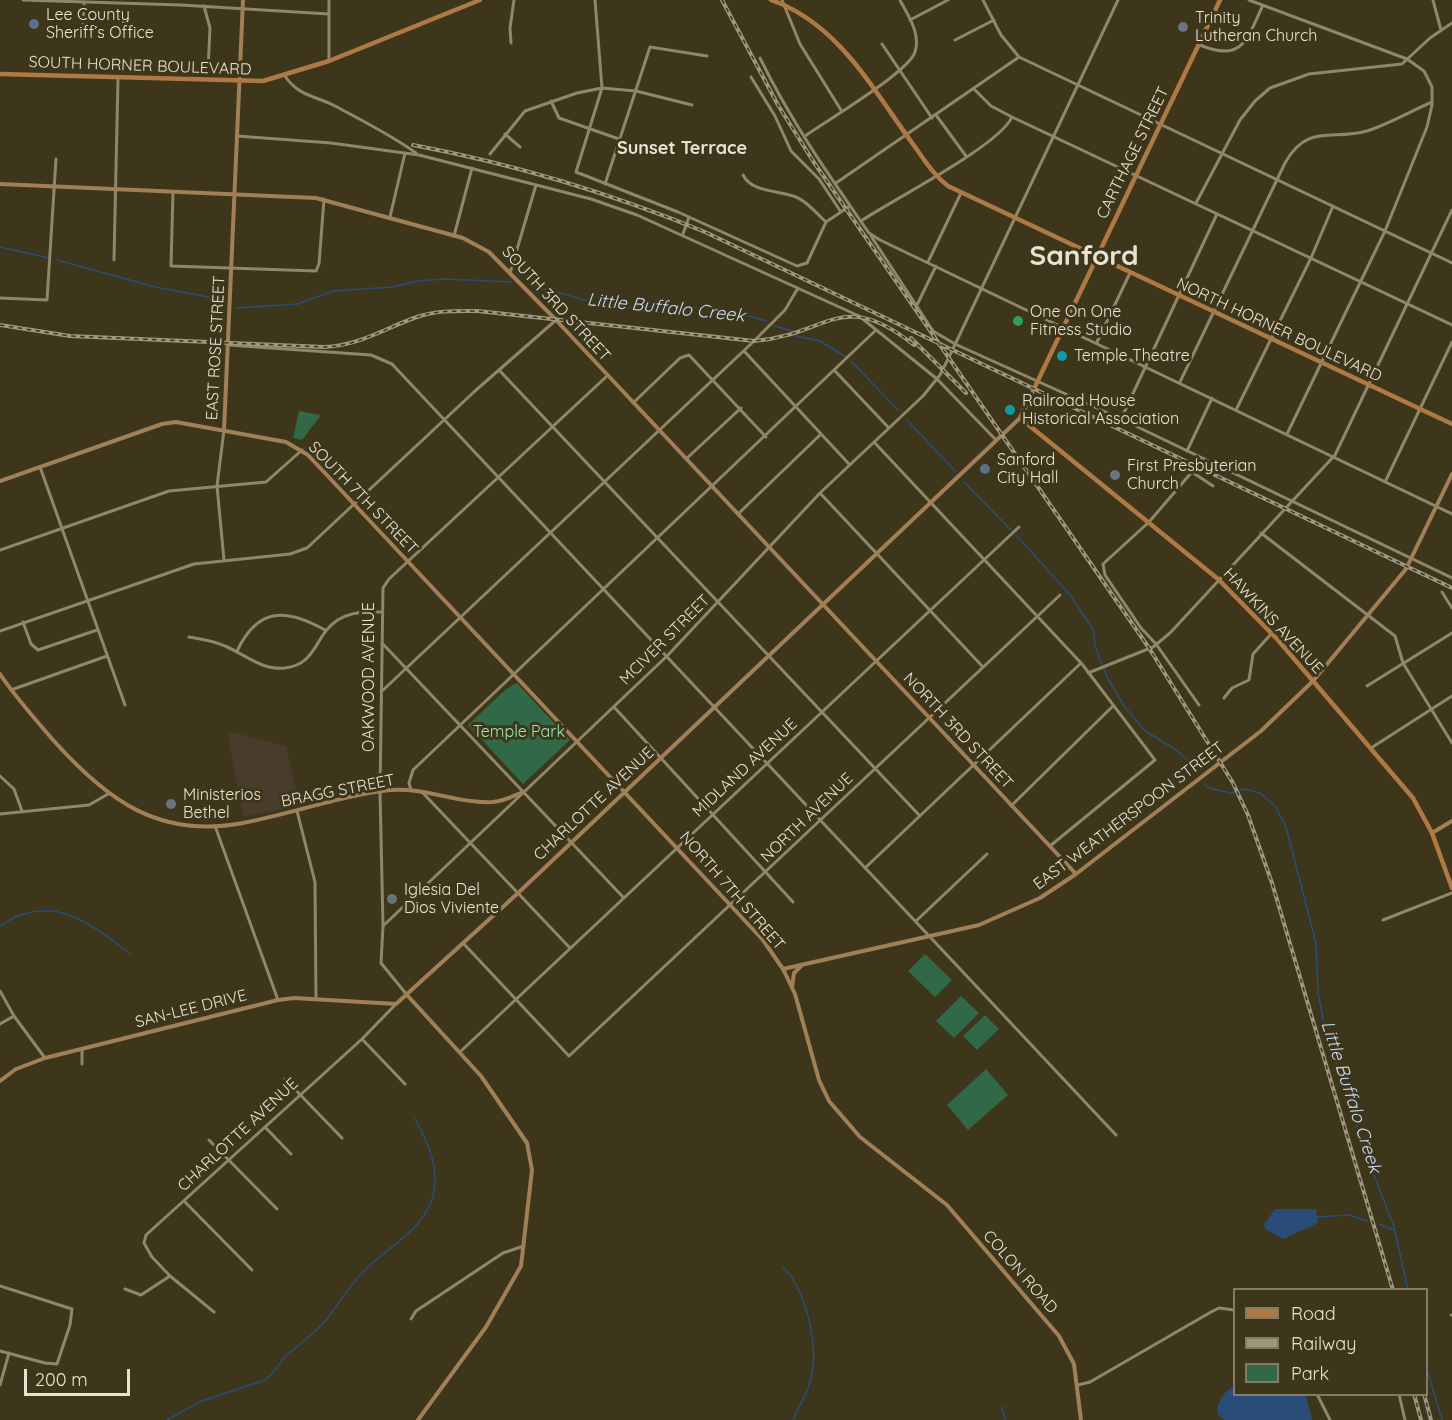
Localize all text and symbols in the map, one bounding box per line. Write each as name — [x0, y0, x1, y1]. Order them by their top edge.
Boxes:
place label: Lee County Sheriff’s Office — [46, 5, 154, 43]
place label: Trinity Lutheran Church — [1195, 8, 1317, 46]
marker: Lee County Sheriff’s Office — [27, 17, 41, 31]
marker: Trinity Lutheran Church — [1176, 20, 1190, 34]
street label: SOUTH HORNER BOULEVARD — [28, 53, 252, 79]
street label: CARTHAGE STREET — [1093, 84, 1173, 222]
district label: Sunset Terrace — [617, 138, 747, 160]
district label: Sanford — [1030, 240, 1138, 274]
street label: SOUTH 3RD STREET — [498, 242, 614, 366]
street label: NORTH HORNER BOULEVARD — [1173, 274, 1385, 386]
street label: EAST ROSE STREET — [203, 275, 229, 421]
water label: Little Buffalo Creek — [586, 289, 746, 327]
place label: One On One Fitness Studio — [1030, 302, 1132, 340]
marker: One On One Fitness Studio — [1011, 314, 1025, 328]
place label: Temple Theatre — [1074, 346, 1190, 366]
marker: Temple Theatre — [1055, 349, 1069, 363]
place label: Railroad House Historical Association — [1022, 391, 1179, 429]
marker: Railroad House Historical Association — [1003, 403, 1017, 417]
street label: SOUTH 7TH STREET — [304, 438, 422, 558]
place label: Sanford City Hall — [997, 450, 1058, 488]
place label: First Presbyterian Church — [1127, 456, 1257, 494]
marker: Sanford City Hall — [978, 462, 992, 476]
marker: First Presbyterian Church — [1108, 468, 1122, 482]
street label: HAWKINS AVENUE — [1219, 564, 1327, 678]
street label: MCIVER STREET — [616, 591, 714, 689]
street label: OAKWOOD AVENUE — [359, 602, 379, 752]
street label: NORTH 3RD STREET — [899, 669, 1017, 793]
street label: MIDLAND AVENUE — [689, 715, 801, 821]
park label: Temple Park — [473, 722, 565, 742]
street label: EAST WEATHERSPOON STREET — [1030, 738, 1228, 894]
street label: CHARLOTTE AVENUE — [530, 743, 658, 865]
street label: NORTH AVENUE — [757, 769, 857, 867]
street label: BRAGG STREET — [280, 771, 396, 811]
place label: Ministerios Bethel — [183, 785, 261, 823]
marker: Ministerios Bethel — [164, 797, 178, 811]
street label: NORTH 7TH STREET — [675, 828, 789, 954]
place label: Iglesia Del Dios Viviente — [404, 880, 499, 918]
marker: Iglesia Del Dios Viviente — [385, 892, 399, 906]
street label: SAN-LEE DRIVE — [133, 986, 249, 1032]
water label: Little Buffalo Creek — [1316, 1018, 1386, 1176]
street label: CHARLOTTE AVENUE — [174, 1074, 302, 1196]
street label: COLON ROAD — [979, 1226, 1061, 1318]
legend — [1233, 1288, 1428, 1396]
text: Road — [1291, 1302, 1336, 1325]
text: Railway — [1291, 1332, 1357, 1355]
scale bar — [27, 1357, 134, 1395]
text: Park — [1291, 1362, 1329, 1385]
text: 200 m — [35, 1368, 88, 1391]

